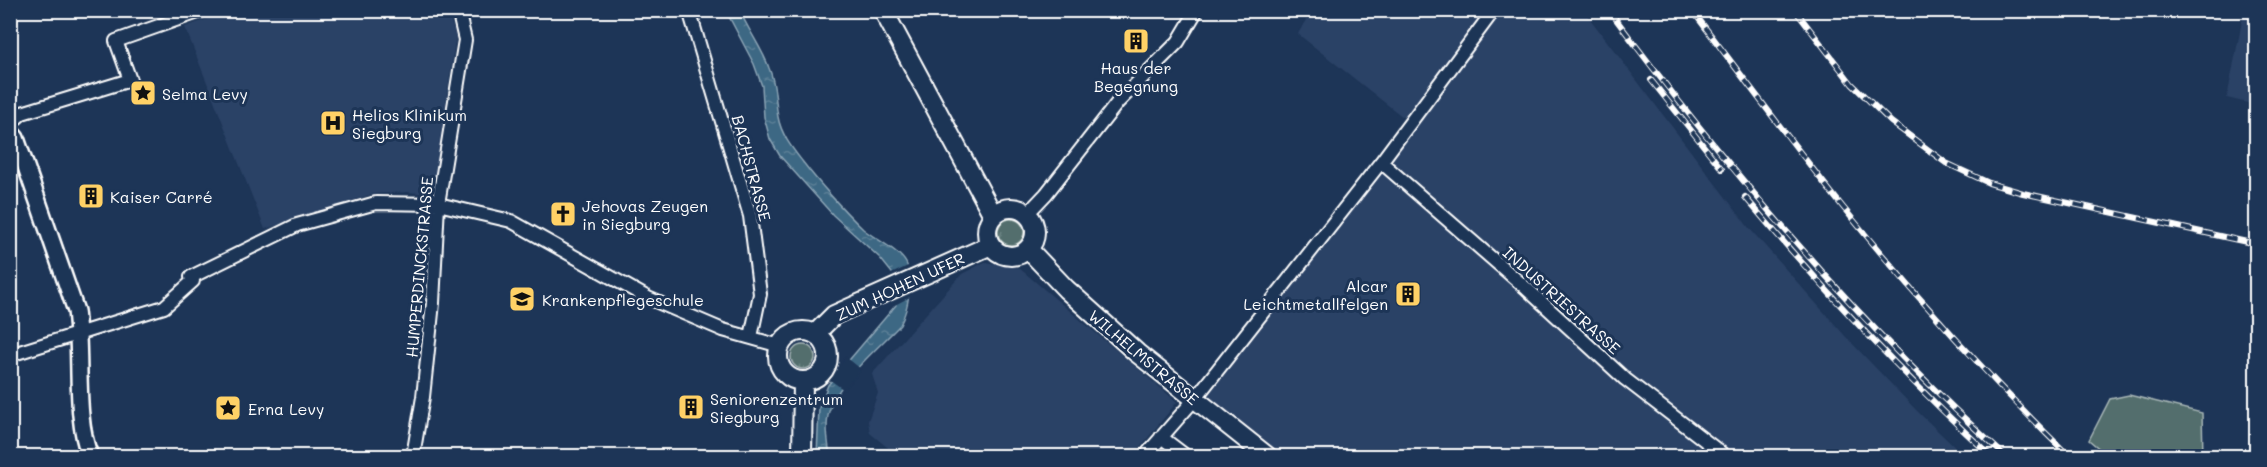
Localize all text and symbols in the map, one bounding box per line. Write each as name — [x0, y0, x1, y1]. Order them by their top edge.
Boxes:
building icon: Haus der Begegnung — [1121, 26, 1151, 56]
place label: Haus der Begegnung — [1094, 57, 1178, 96]
place icon: Selma Levy — [128, 78, 158, 108]
place label: Selma Levy — [162, 83, 248, 104]
place label: Helios Klinikum Siegburg — [352, 104, 467, 143]
hospital icon: Helios Klinikum Siegburg — [318, 108, 348, 138]
street label: BACHSTRASSE — [728, 112, 776, 224]
street label: HUMPERDINCKSTRASSE — [401, 176, 437, 358]
building icon: Kaiser Carré — [76, 181, 106, 211]
place label: Kaiser Carré — [110, 186, 213, 207]
place label: Jehovas Zeugen in Siegburg — [582, 195, 708, 234]
church icon: Jehovas Zeugen in Siegburg — [548, 199, 578, 229]
street label: INDUSTRIESTRASSE — [1499, 242, 1625, 358]
street label: ZUM HOHEN UFER — [832, 247, 968, 325]
place label: Alcar Leichtmetallfelgen — [1243, 275, 1388, 314]
building icon: Alcar Leichtmetallfelgen — [1393, 279, 1423, 309]
school or university icon: Krankenpflegeschule — [507, 284, 537, 314]
place label: Krankenpflegeschule — [542, 289, 704, 310]
street label: WILHELMSTRASSE — [1085, 305, 1203, 409]
place label: Seniorenzentrum Siegburg — [710, 388, 843, 427]
building icon: Seniorenzentrum Siegburg — [676, 392, 706, 422]
place icon: Erna Levy — [213, 393, 243, 423]
place label: Erna Levy — [248, 398, 324, 419]

